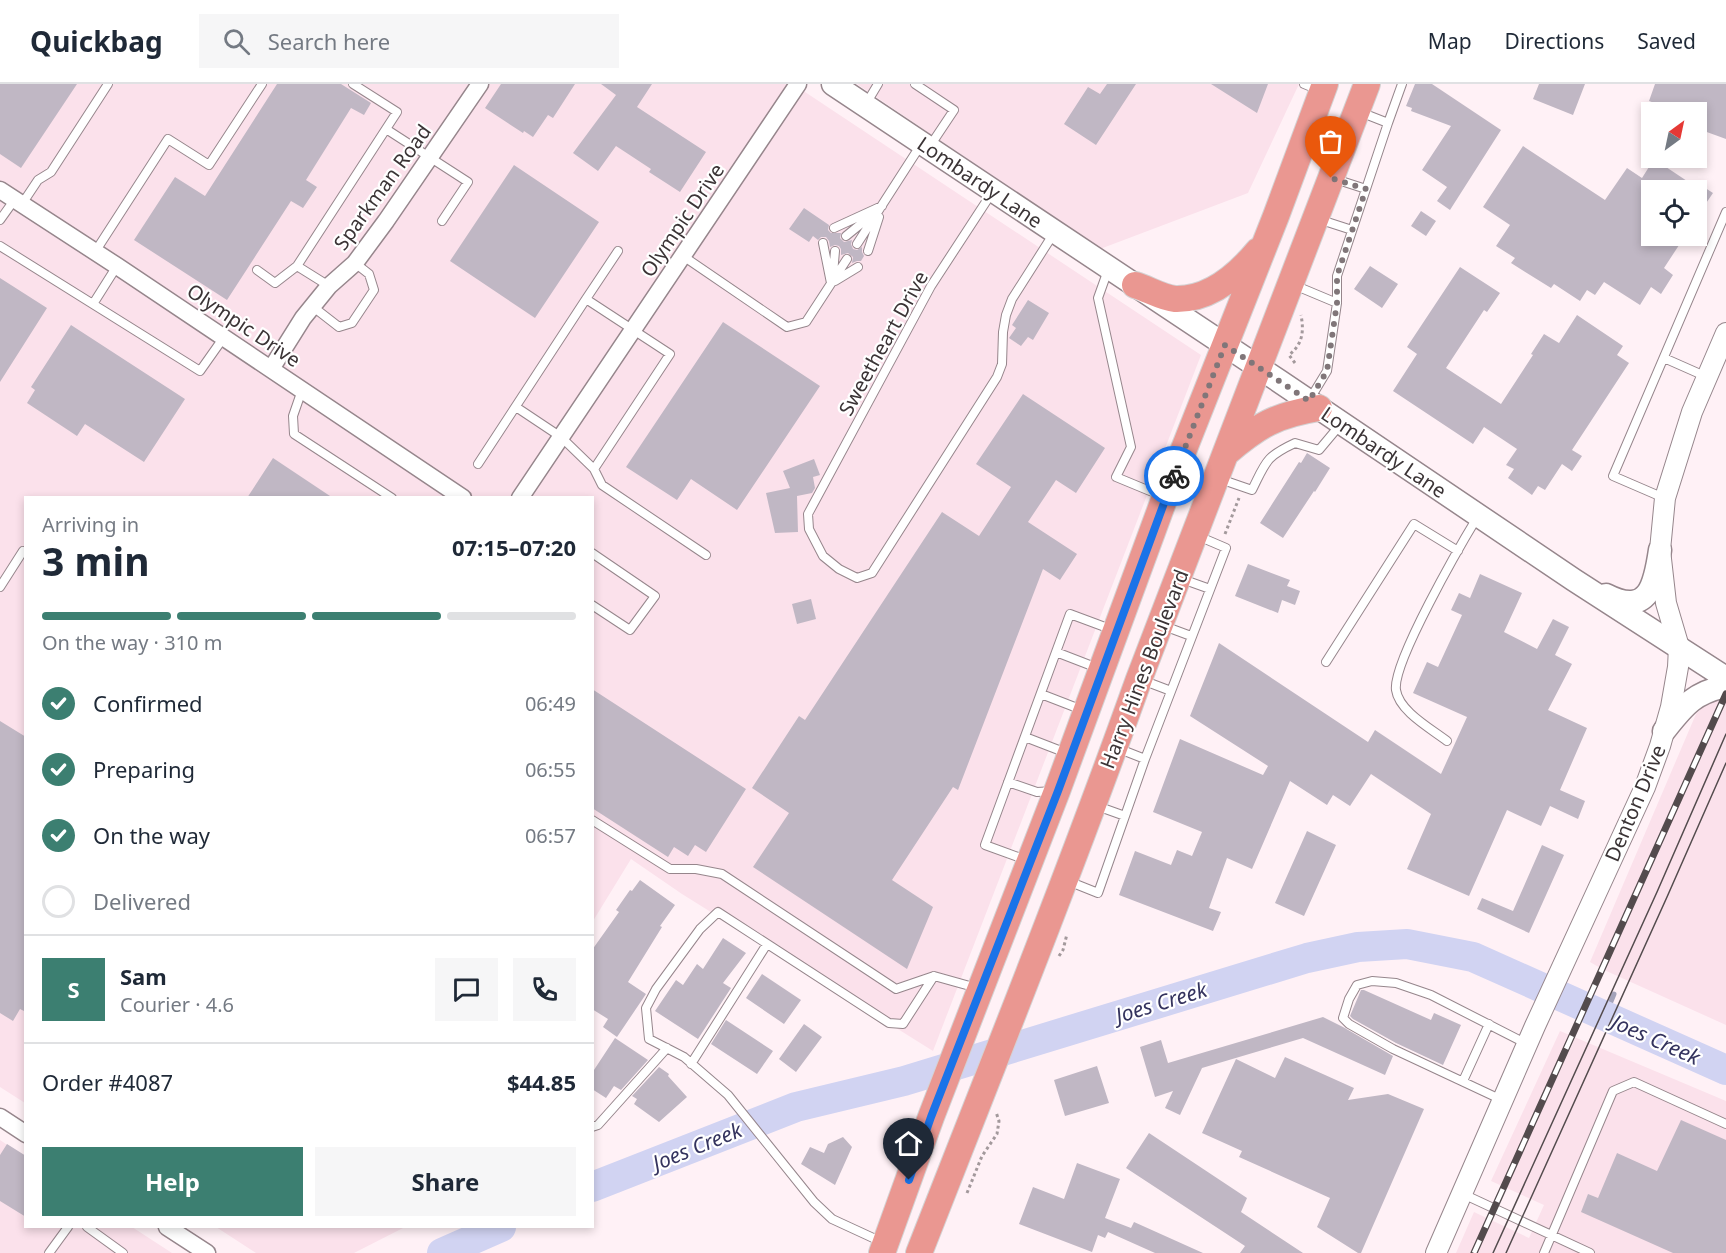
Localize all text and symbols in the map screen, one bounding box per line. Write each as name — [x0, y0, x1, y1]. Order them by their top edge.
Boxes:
search box — [199, 14, 619, 68]
text: Quickbag — [30, 22, 163, 60]
icon: search — [220, 25, 253, 58]
text: Search here — [268, 26, 390, 56]
text: Map — [1428, 27, 1472, 55]
text: Directions — [1505, 27, 1604, 55]
text: Saved — [1637, 27, 1696, 55]
north arrow — [1641, 102, 1707, 168]
map controls — [1641, 102, 1707, 246]
pin — [1305, 116, 1356, 178]
street label: Sparkman Road — [327, 119, 437, 255]
icon: bag — [1314, 125, 1347, 158]
street label: Lombardy Lane — [912, 130, 1048, 234]
street label: Olympic Drive — [634, 158, 730, 282]
button: locate — [1641, 180, 1707, 246]
street label: Sweetheart Drive — [832, 266, 934, 420]
street label: Olympic Drive — [182, 277, 306, 373]
street label: Lombardy Lane — [1316, 400, 1452, 504]
courier — [1144, 446, 1204, 506]
icon: bike — [1158, 460, 1191, 493]
text: Arriving in — [42, 511, 139, 538]
text: 07:15–07:20 — [452, 532, 576, 562]
text: 3 min — [42, 534, 149, 587]
street label: Harry Hines Boulevard — [1094, 565, 1194, 773]
text: On the way · 310 m — [42, 629, 222, 656]
icon: check — [42, 687, 75, 720]
text: Confirmed — [93, 688, 203, 718]
text: 06:49 — [525, 690, 576, 717]
street label: Denton Drive — [1598, 740, 1672, 866]
icon: check — [42, 753, 75, 786]
text: Preparing — [93, 754, 195, 784]
text: 06:55 — [525, 756, 576, 783]
icon: check — [42, 819, 75, 852]
text: On the way — [93, 820, 210, 850]
text: 06:57 — [525, 822, 576, 849]
text: Delivered — [93, 886, 191, 916]
button: chat — [435, 958, 498, 1021]
button: phone — [513, 958, 576, 1021]
text: Sam — [120, 961, 167, 991]
text: S — [67, 974, 80, 1004]
water label: Joes Creek — [1108, 974, 1212, 1030]
text: Courier · 4.6 — [120, 991, 234, 1018]
water label: Joes Creek — [1604, 1005, 1706, 1072]
text: Order #4087 — [42, 1067, 173, 1097]
text: $44.85 — [507, 1067, 576, 1097]
water label: Joes Creek — [644, 1115, 747, 1178]
pin — [883, 1118, 934, 1180]
icon: home — [892, 1127, 925, 1160]
button: Help — [42, 1147, 303, 1216]
button: Share — [315, 1147, 576, 1216]

